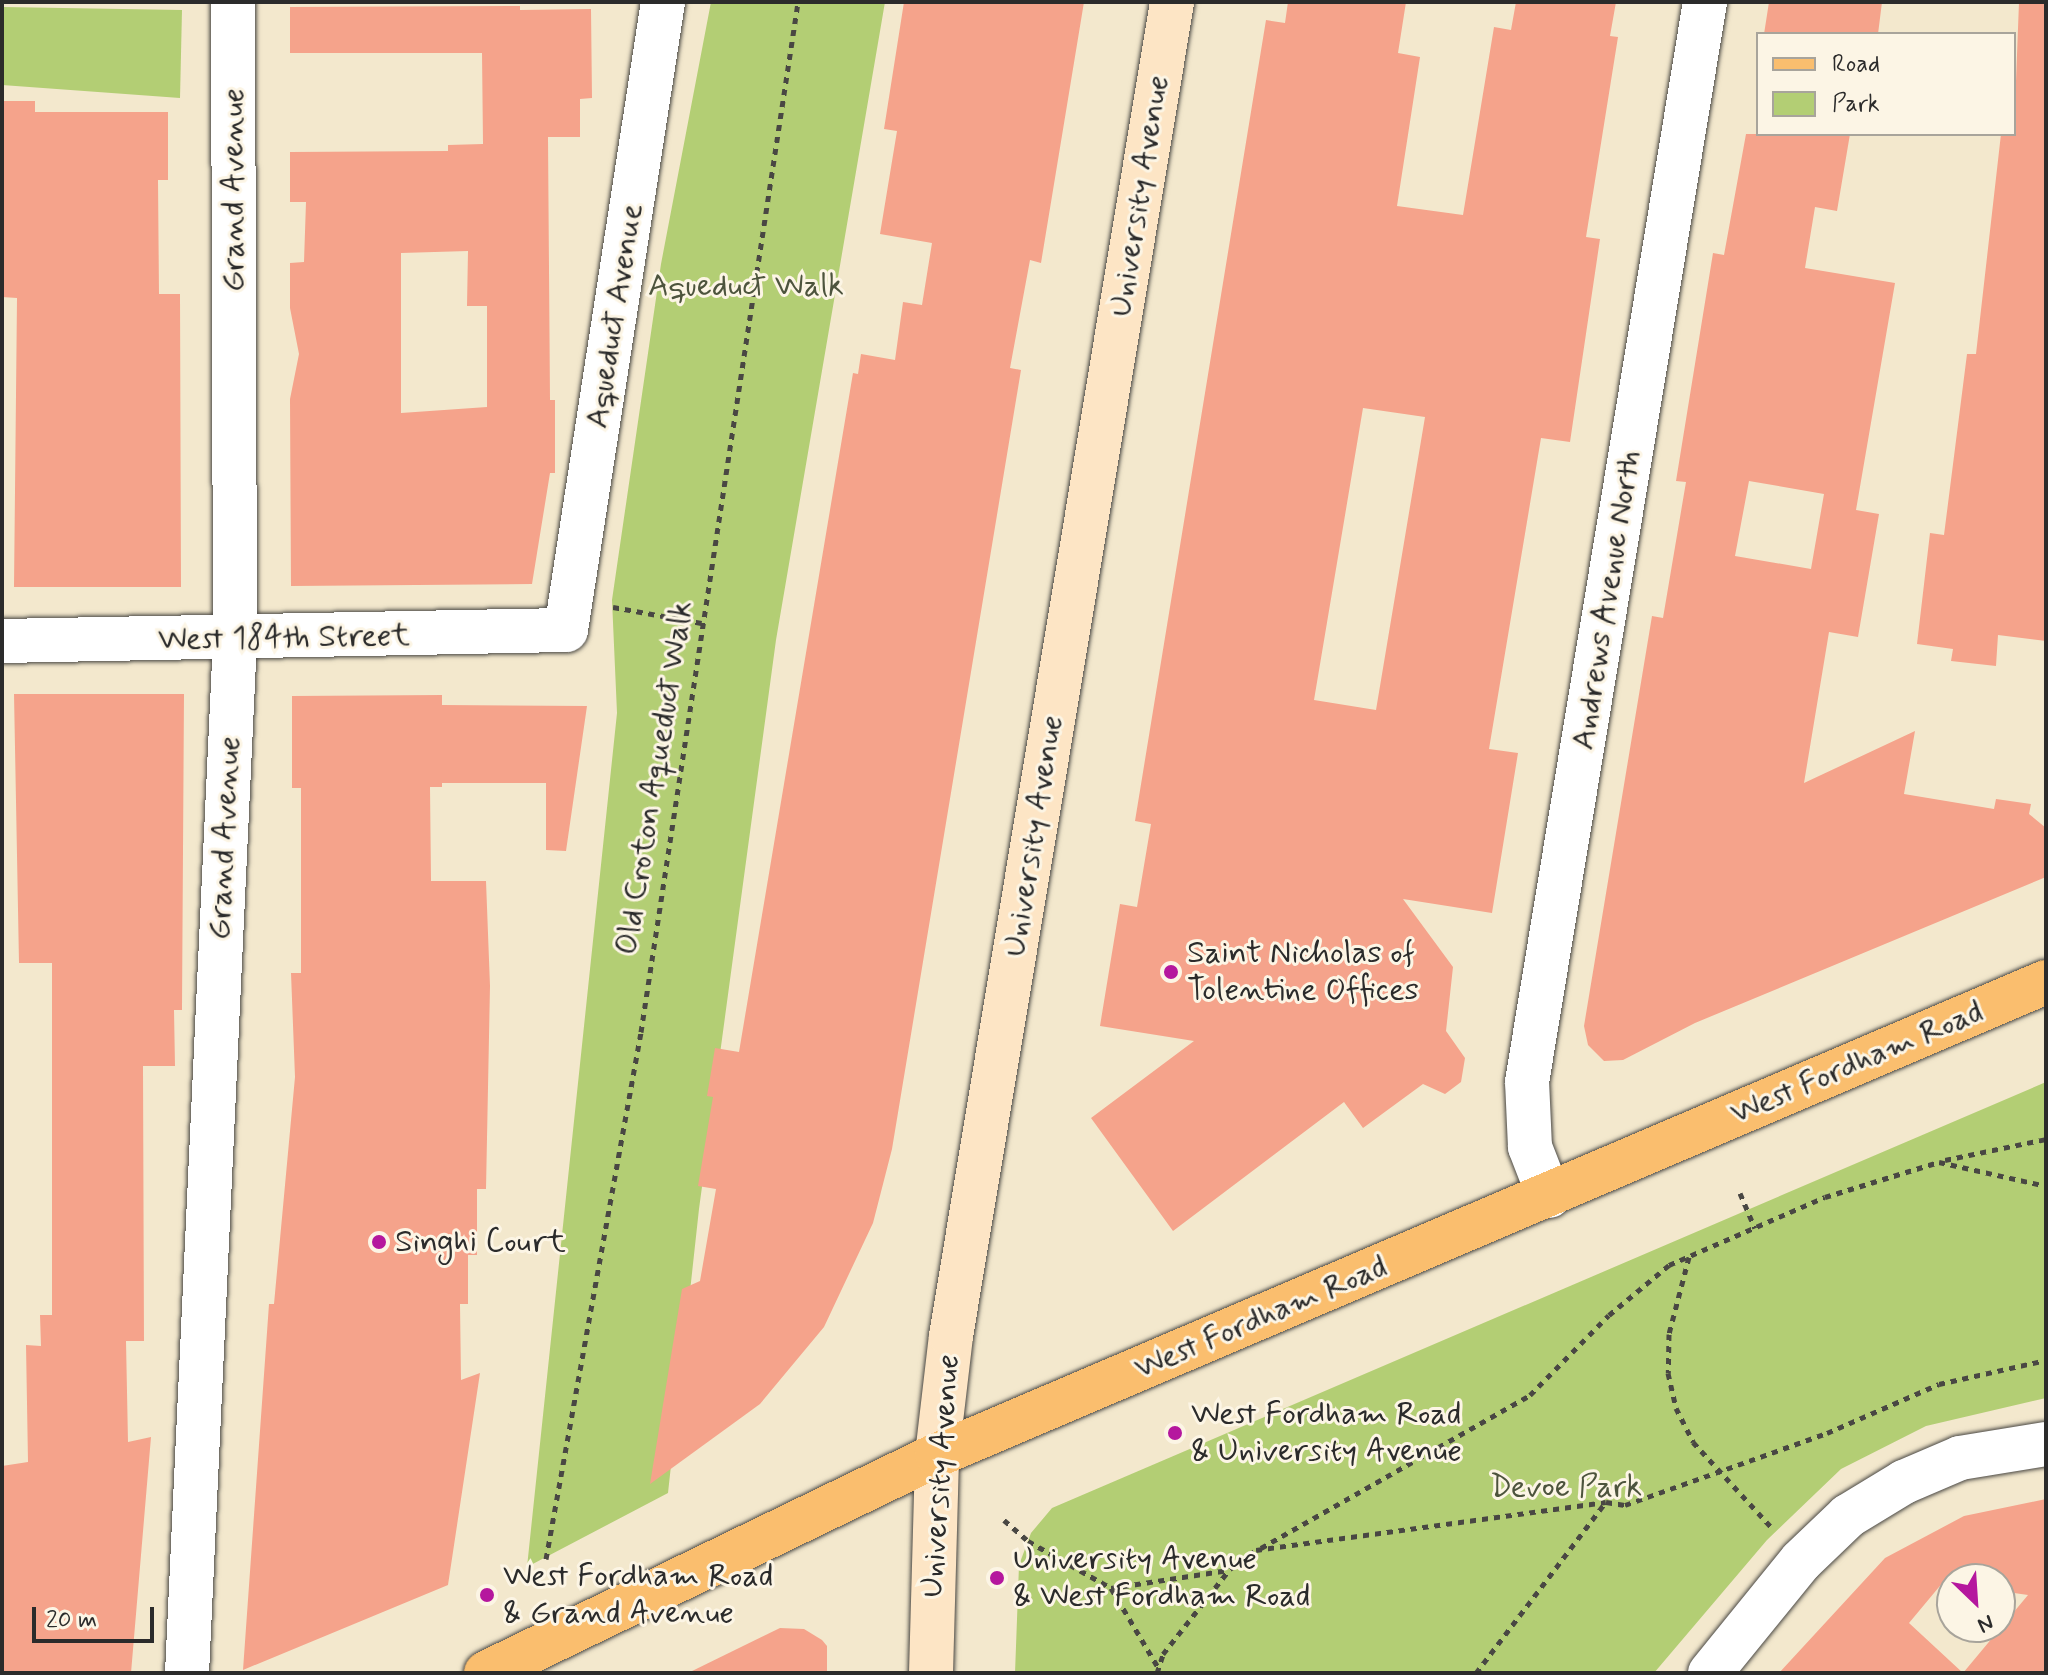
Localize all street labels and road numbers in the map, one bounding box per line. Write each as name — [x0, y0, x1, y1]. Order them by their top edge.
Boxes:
street label: University Avenue — [1102, 71, 1178, 321]
street label: Grand Avenue — [215, 90, 253, 290]
street label: Aqueduct Avenue — [578, 201, 652, 431]
street label: Andrews Avenue North — [1564, 444, 1650, 756]
street label: Old Croton Aqueduct Walk — [608, 599, 702, 957]
street label: West 184th Street — [158, 617, 410, 659]
street label: University Avenue — [996, 711, 1072, 961]
street label: Grand Avenue — [201, 737, 249, 939]
street label: West Fordham Road — [1726, 993, 1988, 1133]
street label: West Fordham Road — [1130, 1248, 1392, 1388]
street label: University Avenue — [913, 1351, 969, 1601]

